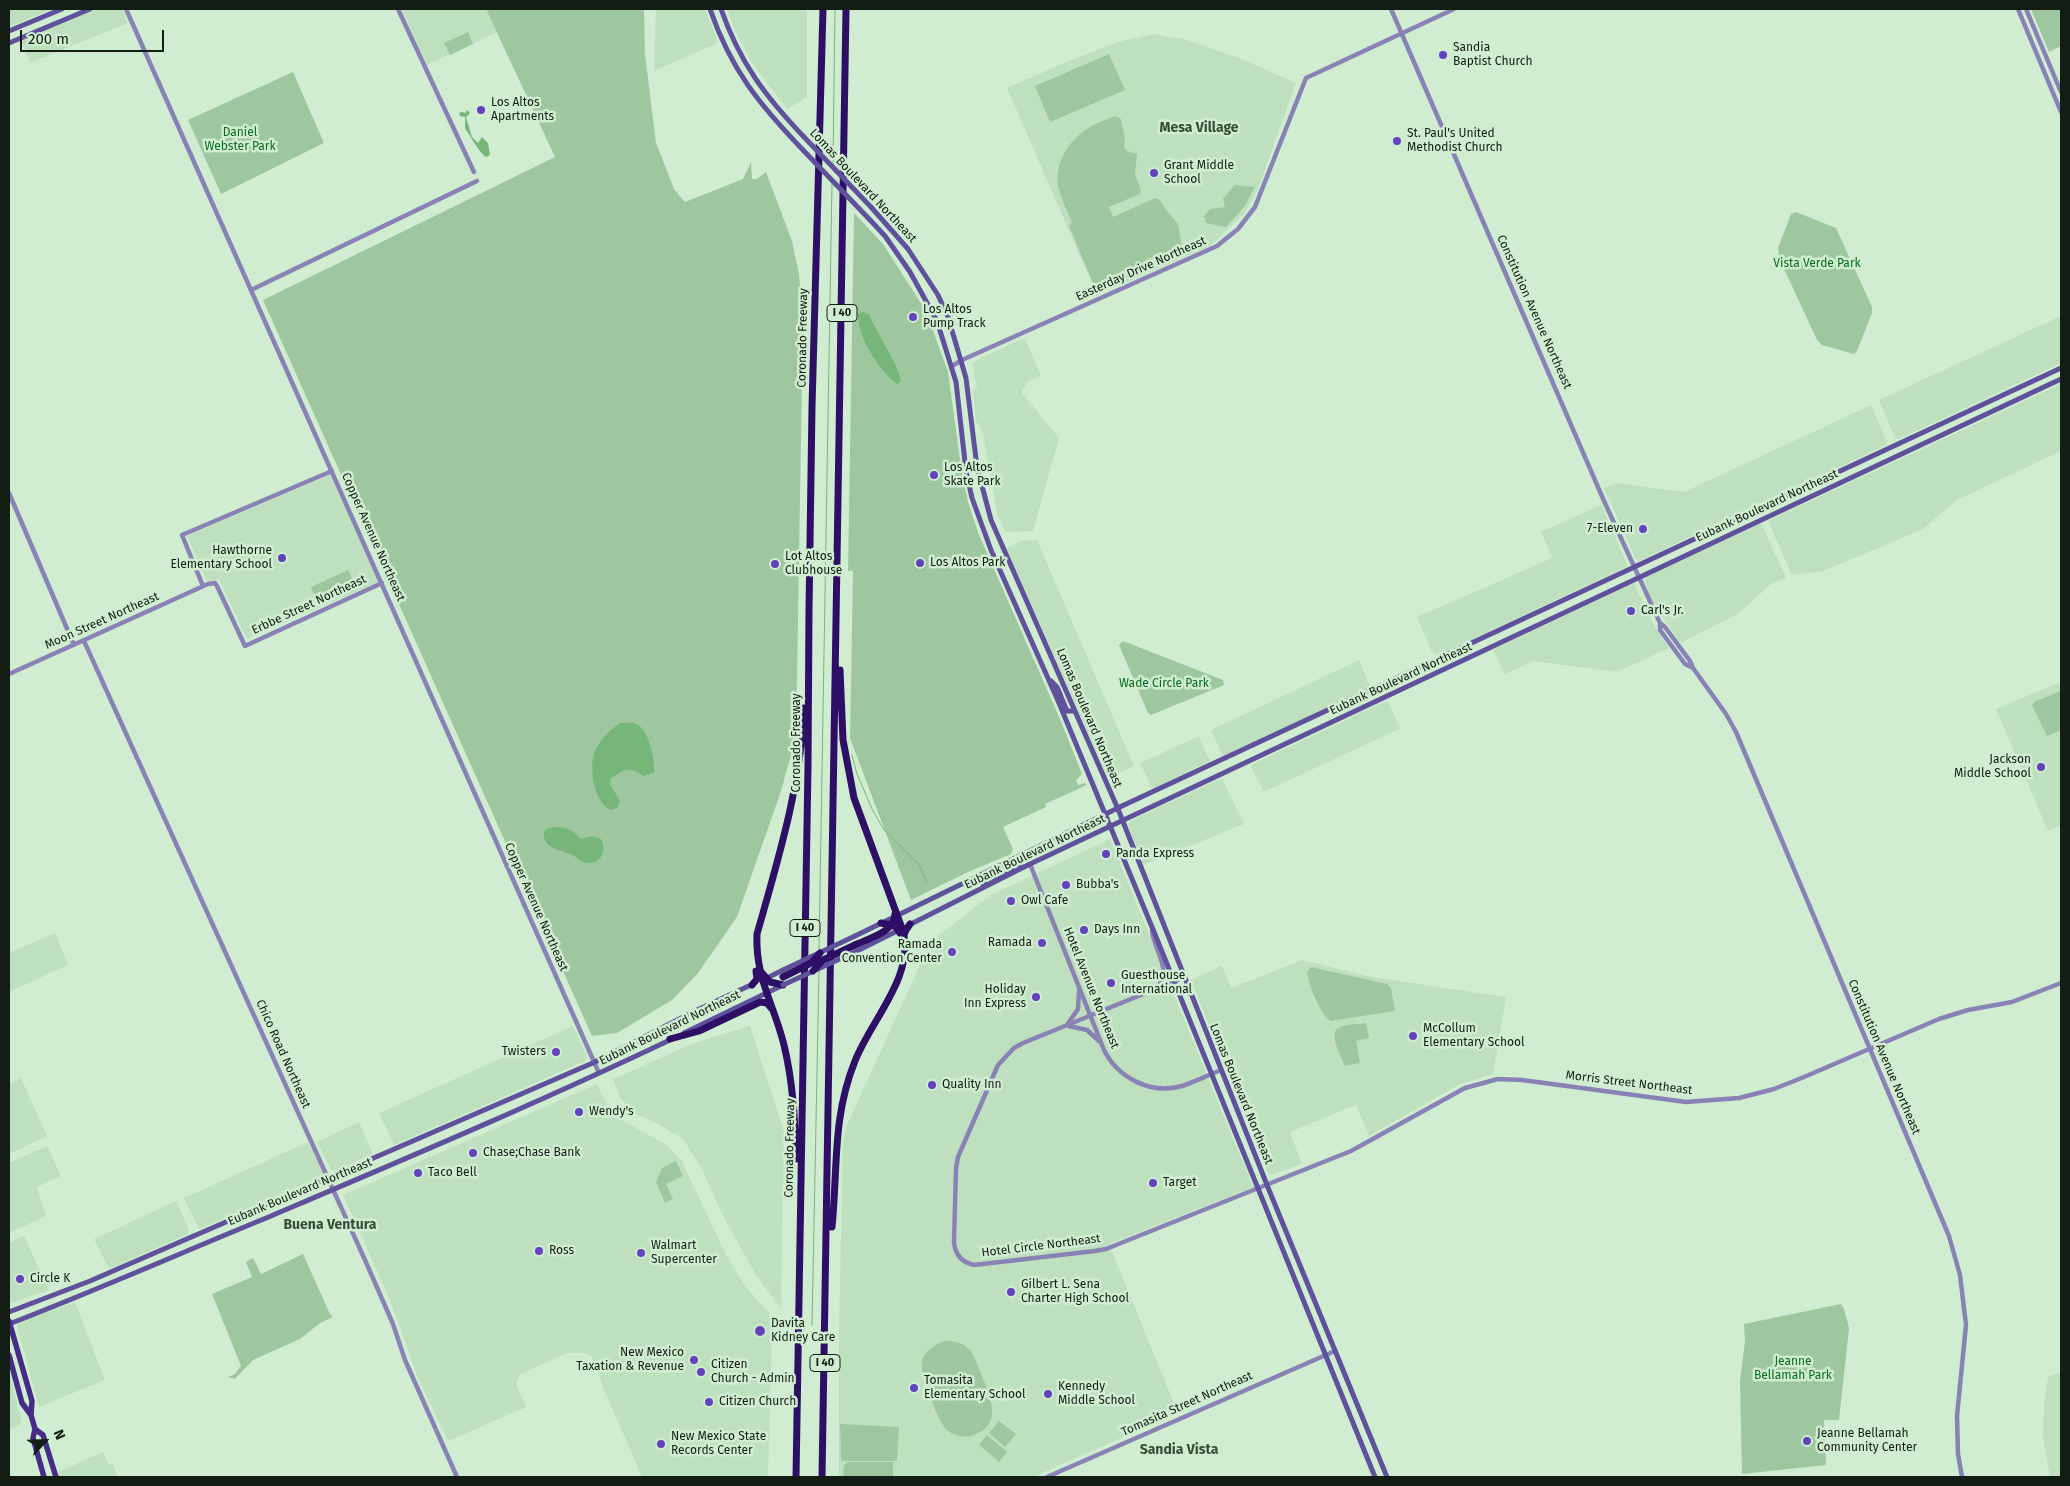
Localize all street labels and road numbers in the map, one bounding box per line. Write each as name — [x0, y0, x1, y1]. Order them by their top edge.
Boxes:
street label: Lomas Boulevard Northeast — [807, 126, 919, 246]
street label: Constitution Avenue Northeast — [1493, 233, 1575, 391]
street label: Easterday Drive Northeast — [1074, 234, 1208, 304]
street label: Coronado Freeway — [795, 288, 811, 388]
road number: I 40 — [827, 304, 857, 322]
street label: Eubank Boulevard Northeast — [1694, 467, 1840, 545]
street label: Copper Avenue Northeast — [338, 471, 408, 603]
street label: Erbbe Street Northeast — [249, 572, 369, 638]
street label: Moon Street Northeast — [43, 589, 161, 653]
street label: Eubank Boulevard Northeast — [1328, 640, 1474, 718]
street label: Lomas Boulevard Northeast — [1053, 646, 1125, 790]
street label: Coronado Freeway — [790, 693, 804, 793]
street label: Eubank Boulevard Northeast — [962, 812, 1108, 892]
street label: Copper Avenue Northeast — [501, 841, 571, 973]
road number: I 40 — [790, 920, 820, 936]
street label: Hotel Avenue Northeast — [1060, 925, 1122, 1051]
street label: Constitution Avenue Northeast — [1845, 977, 1923, 1137]
street label: Eubank Boulevard Northeast — [597, 988, 743, 1068]
street label: Chico Road Northeast — [253, 997, 313, 1111]
street label: Lomas Boulevard Northeast — [1206, 1022, 1276, 1166]
street label: Morris Street Northeast — [1565, 1068, 1693, 1098]
street label: Coronado Freeway — [782, 1098, 798, 1198]
street label: Eubank Boulevard Northeast — [226, 1155, 374, 1229]
street label: Hotel Circle Northeast — [981, 1232, 1101, 1260]
road number: I 40 — [810, 1355, 840, 1372]
street label: Tomasita Street Northeast — [1119, 1369, 1255, 1439]

